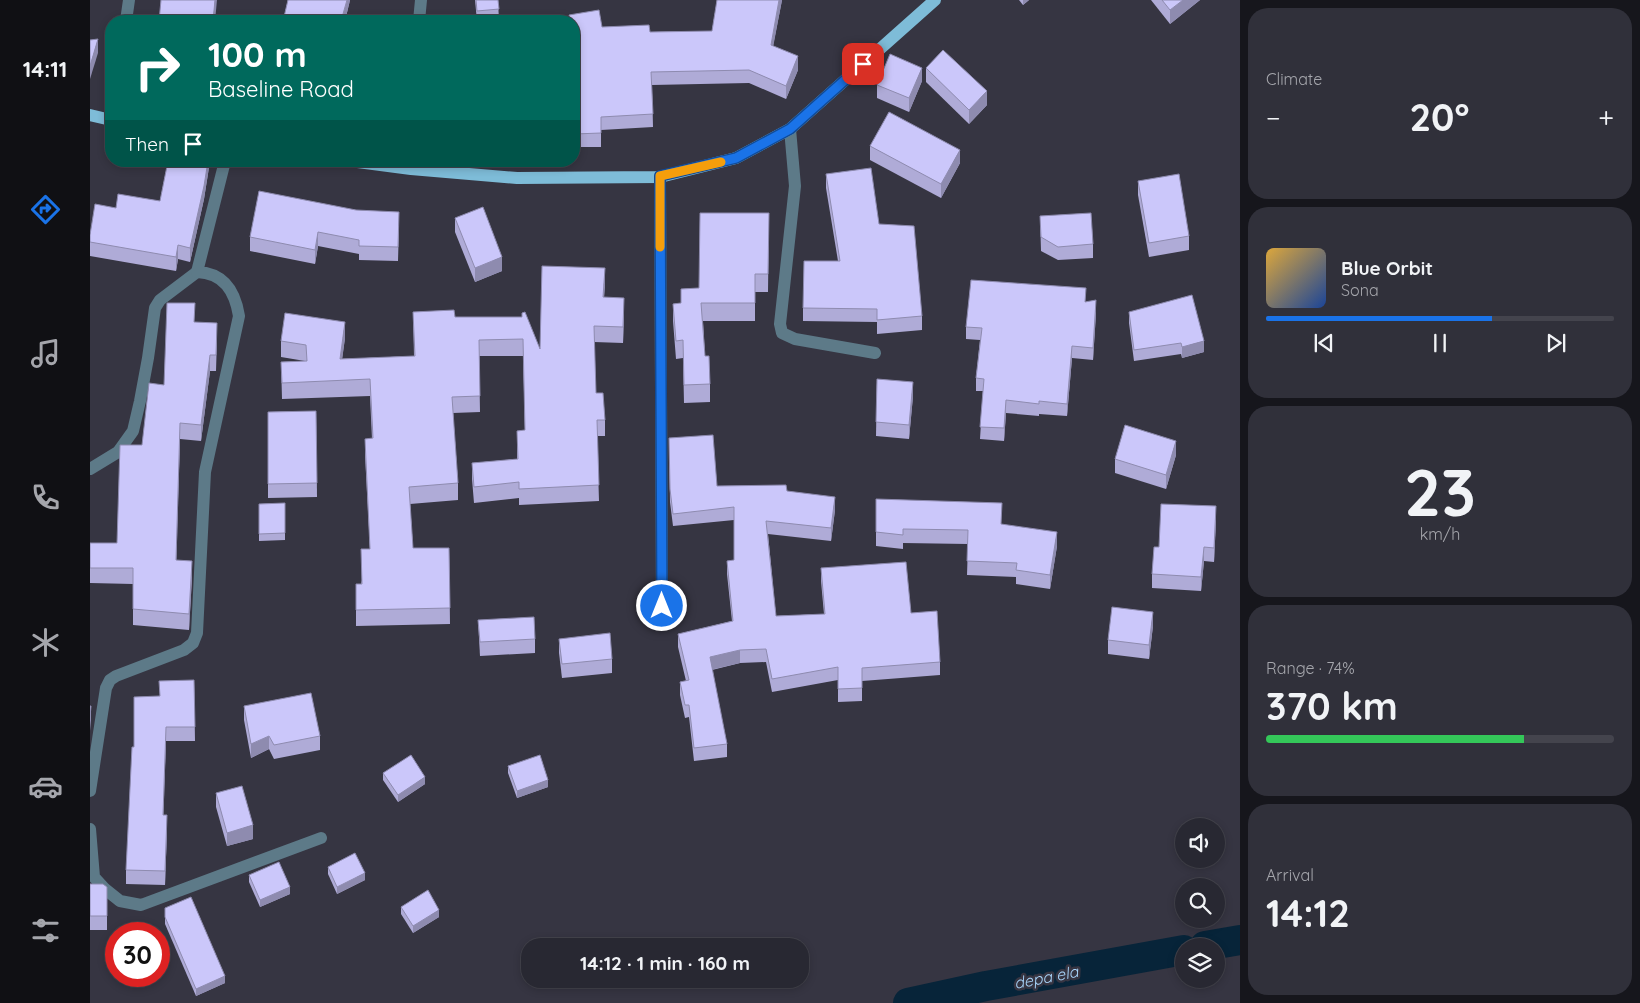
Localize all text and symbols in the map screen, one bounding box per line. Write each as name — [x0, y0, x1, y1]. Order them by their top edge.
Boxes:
text: 100 m — [208, 32, 307, 76]
icon: right — [125, 35, 190, 100]
pin — [842, 43, 884, 85]
icon: arrive — [849, 50, 877, 78]
text: 14:11 — [23, 55, 67, 83]
text: Climate — [1266, 69, 1322, 89]
text: Baseline Road — [208, 75, 354, 103]
text: 20° — [1409, 93, 1469, 141]
text: − — [1266, 100, 1281, 135]
text: + — [1598, 100, 1614, 135]
icon: arrive — [179, 130, 207, 158]
text: Then — [125, 132, 169, 156]
icon: directions — [28, 192, 63, 227]
text: Blue Orbit — [1341, 256, 1433, 280]
text: Sona — [1341, 280, 1379, 300]
icon: previous — [1310, 329, 1338, 357]
icon: pause — [1426, 329, 1454, 357]
icon: next — [1542, 329, 1570, 357]
icon: music — [28, 336, 63, 371]
text: 23 — [1404, 451, 1476, 532]
icon: phone — [28, 480, 63, 515]
text: km/h — [1420, 524, 1460, 544]
position arrow — [635, 579, 687, 631]
icon: climate — [28, 625, 63, 660]
text: Range · 74% — [1266, 658, 1355, 678]
text: 370 km — [1266, 682, 1398, 730]
icon: car — [28, 769, 63, 804]
map controls — [1175, 818, 1225, 988]
button: sound — [1175, 818, 1225, 868]
text: Arrival — [1266, 865, 1314, 885]
button: search — [1175, 878, 1225, 928]
text: 14:12 — [1266, 889, 1350, 937]
icon: filters — [28, 913, 63, 948]
speed limit sign: 30 — [105, 922, 170, 987]
button: layers — [1175, 938, 1225, 988]
text: 14:12 · 1 min · 160 m — [580, 951, 750, 975]
water label: depa ela — [1012, 961, 1081, 993]

